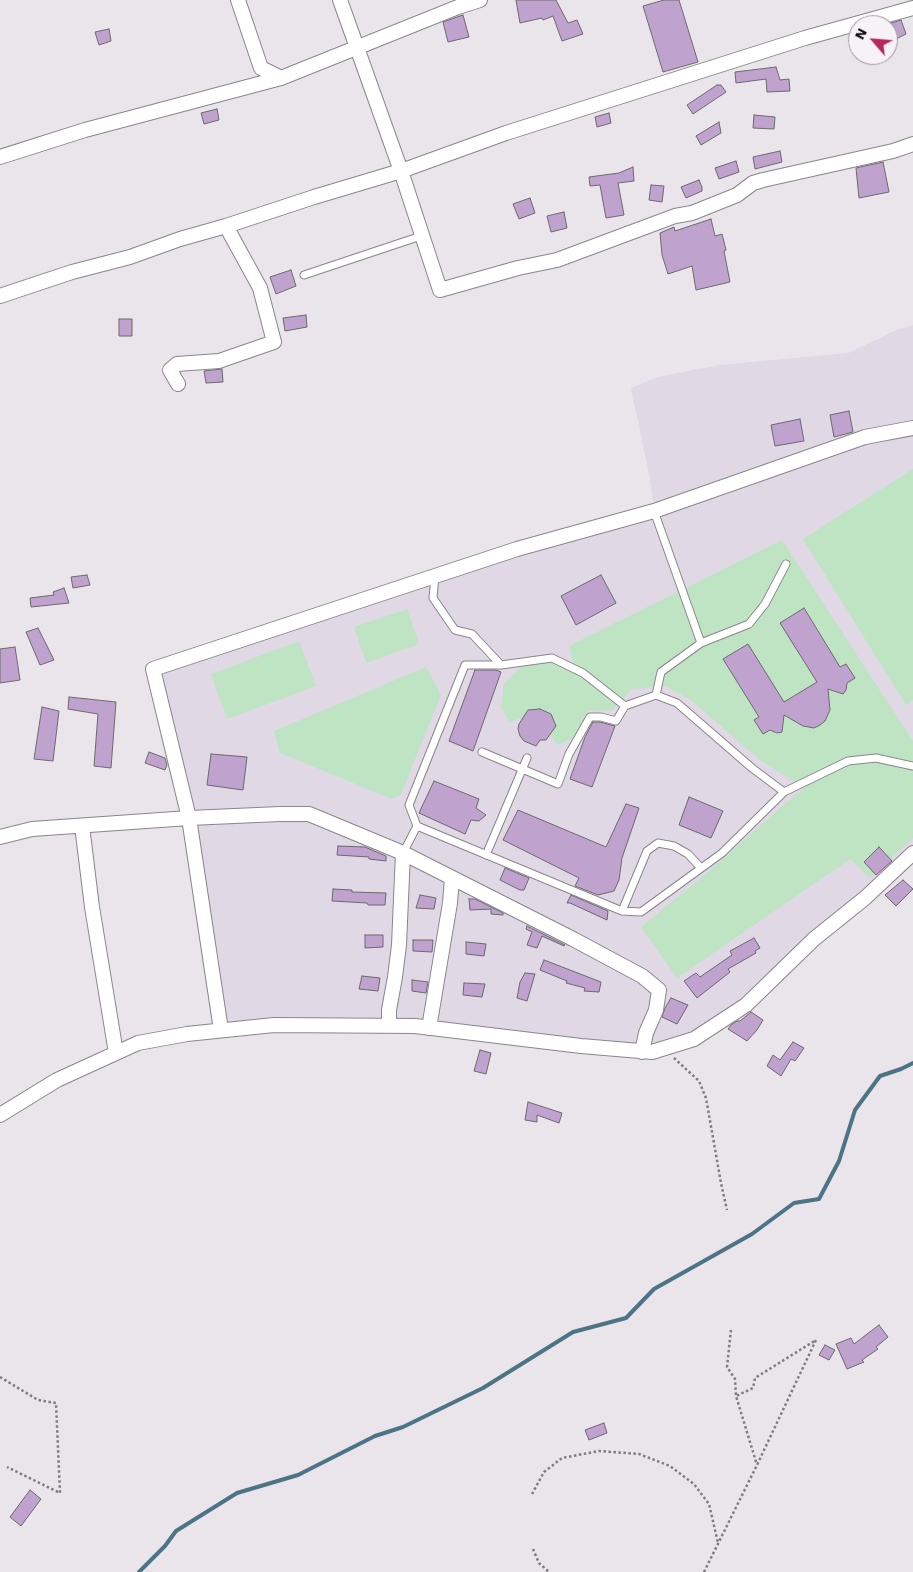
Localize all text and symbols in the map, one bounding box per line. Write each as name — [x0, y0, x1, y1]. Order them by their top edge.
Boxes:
north arrow — [848, 15, 898, 65]
text: N — [851, 25, 870, 42]

